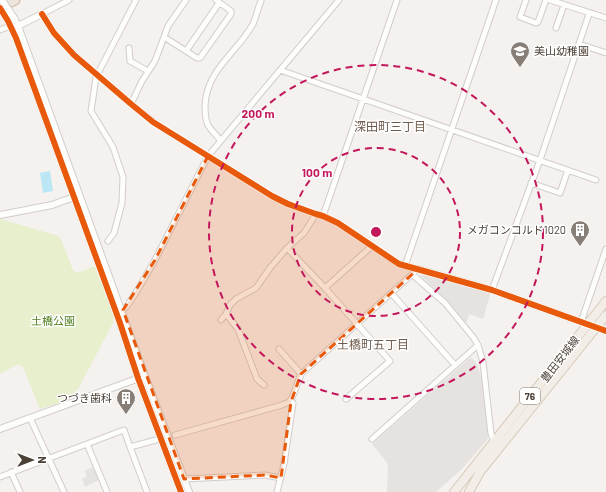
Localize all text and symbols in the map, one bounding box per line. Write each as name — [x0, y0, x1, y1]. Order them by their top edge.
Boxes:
school or university icon: 美山幼稚園 — [509, 40, 531, 68]
place label: 美山幼稚園 — [534, 44, 589, 57]
text: 200 m — [242, 106, 274, 120]
district label: 深田町三丁目 — [354, 119, 426, 133]
text: 100 m — [302, 165, 332, 179]
building icon: メガコンコルド1020 — [569, 219, 591, 247]
place label: メガコンコルド1020 — [467, 223, 566, 236]
centre of rings — [369, 225, 383, 239]
park label: 土橋公園 — [31, 314, 75, 327]
street label: 豊田安城線 — [538, 333, 582, 384]
district label: 土橋町五丁目 — [337, 337, 409, 351]
building icon: つづき歯科 — [115, 387, 137, 415]
road number: 76 — [520, 388, 540, 404]
place label: つづき歯科 — [57, 391, 112, 404]
north arrow — [12, 440, 52, 480]
text: N — [36, 456, 49, 464]

